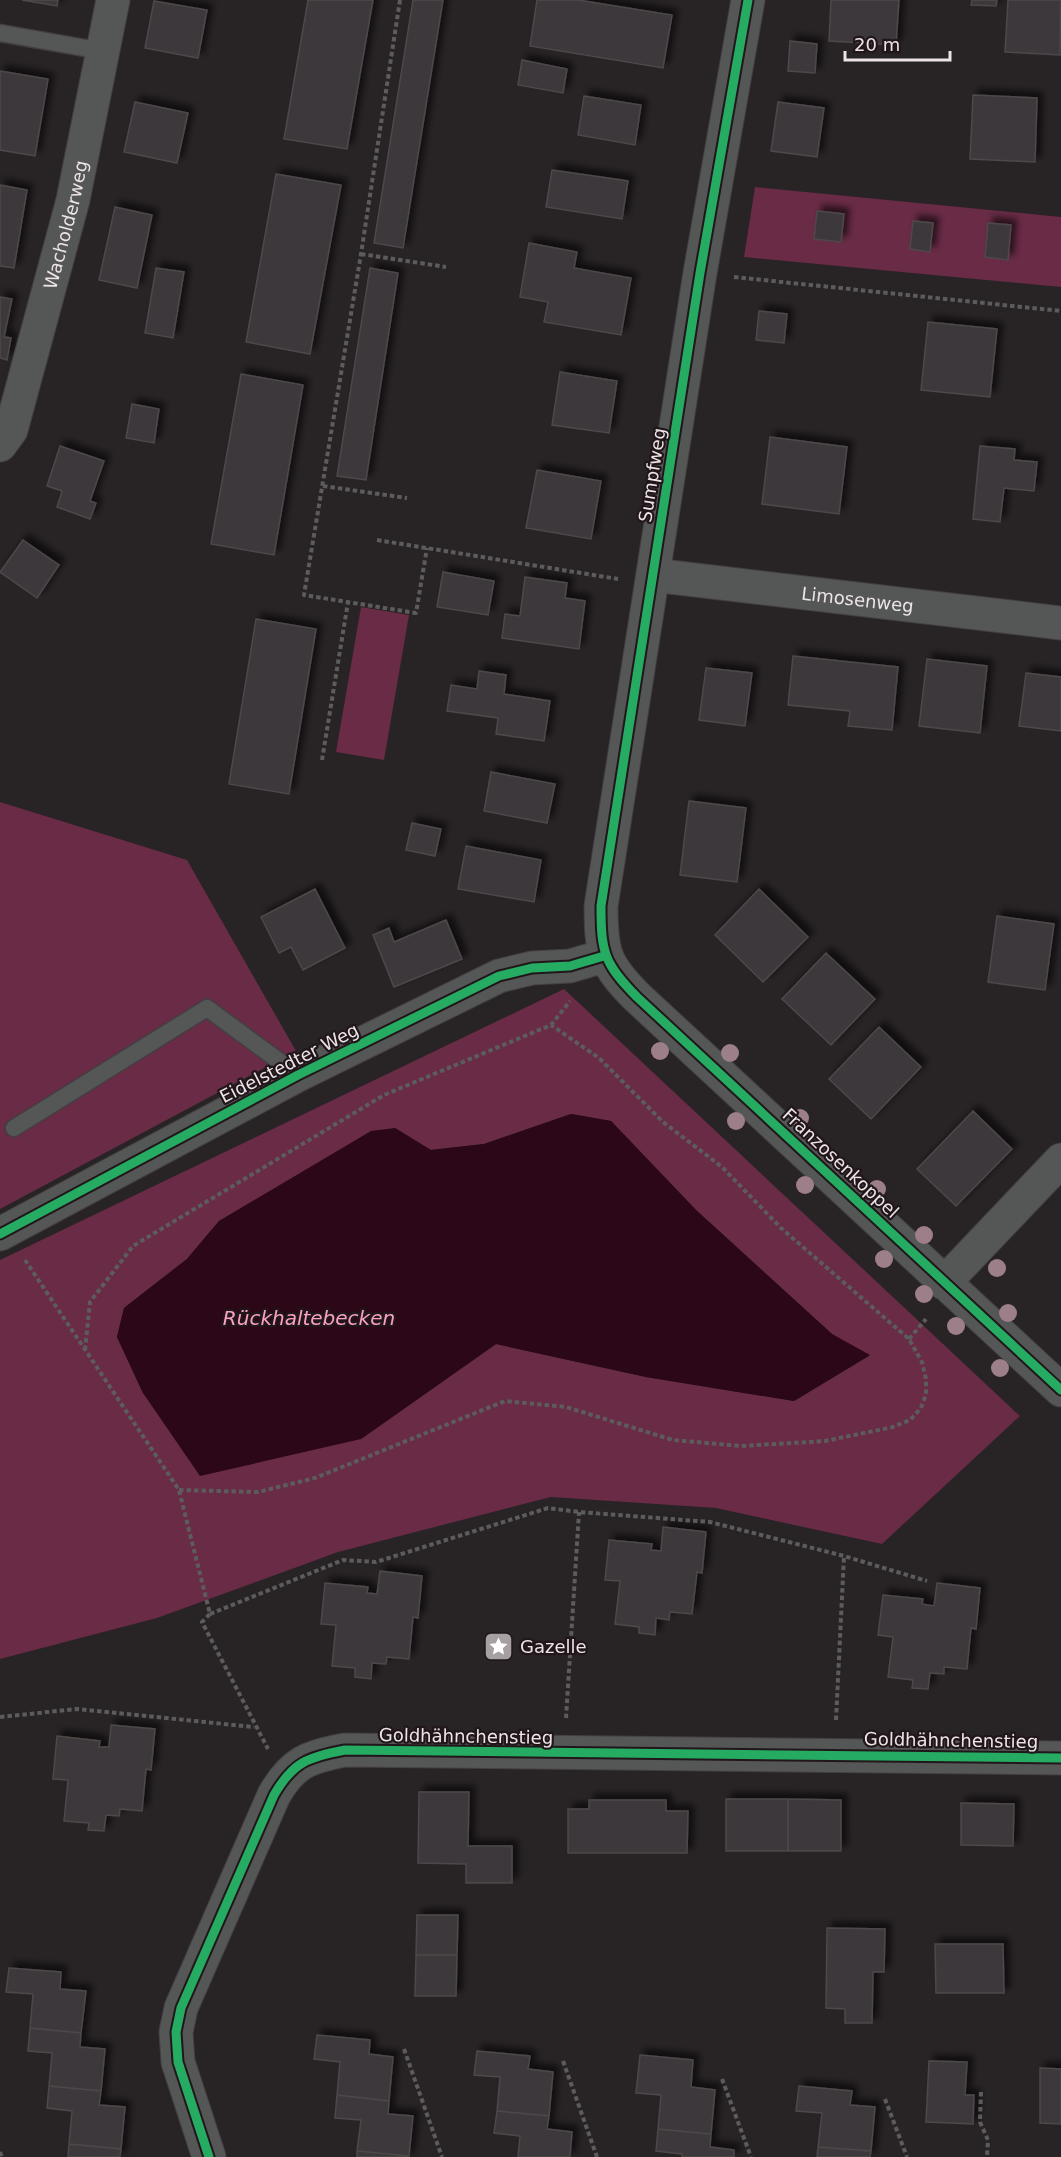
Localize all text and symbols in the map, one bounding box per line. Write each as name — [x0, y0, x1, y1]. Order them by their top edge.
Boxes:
scale bar — [845, 24, 950, 62]
text: 20 m — [854, 34, 900, 55]
street label: Wacholderweg — [39, 158, 91, 291]
street label: Sumpfweg — [634, 426, 670, 524]
street label: Limosenweg — [800, 582, 915, 616]
street label: Eidelstedter Weg — [216, 1019, 362, 1107]
street label: Franzosenkoppel — [779, 1104, 903, 1222]
water label: Rückhaltebecken — [223, 1306, 395, 1330]
place icon: Gazelle — [483, 1630, 515, 1662]
place label: Gazelle — [520, 1636, 587, 1657]
street label: Goldhähnchenstieg — [379, 1724, 553, 1748]
street label: Goldhähnchenstieg — [864, 1728, 1038, 1752]

